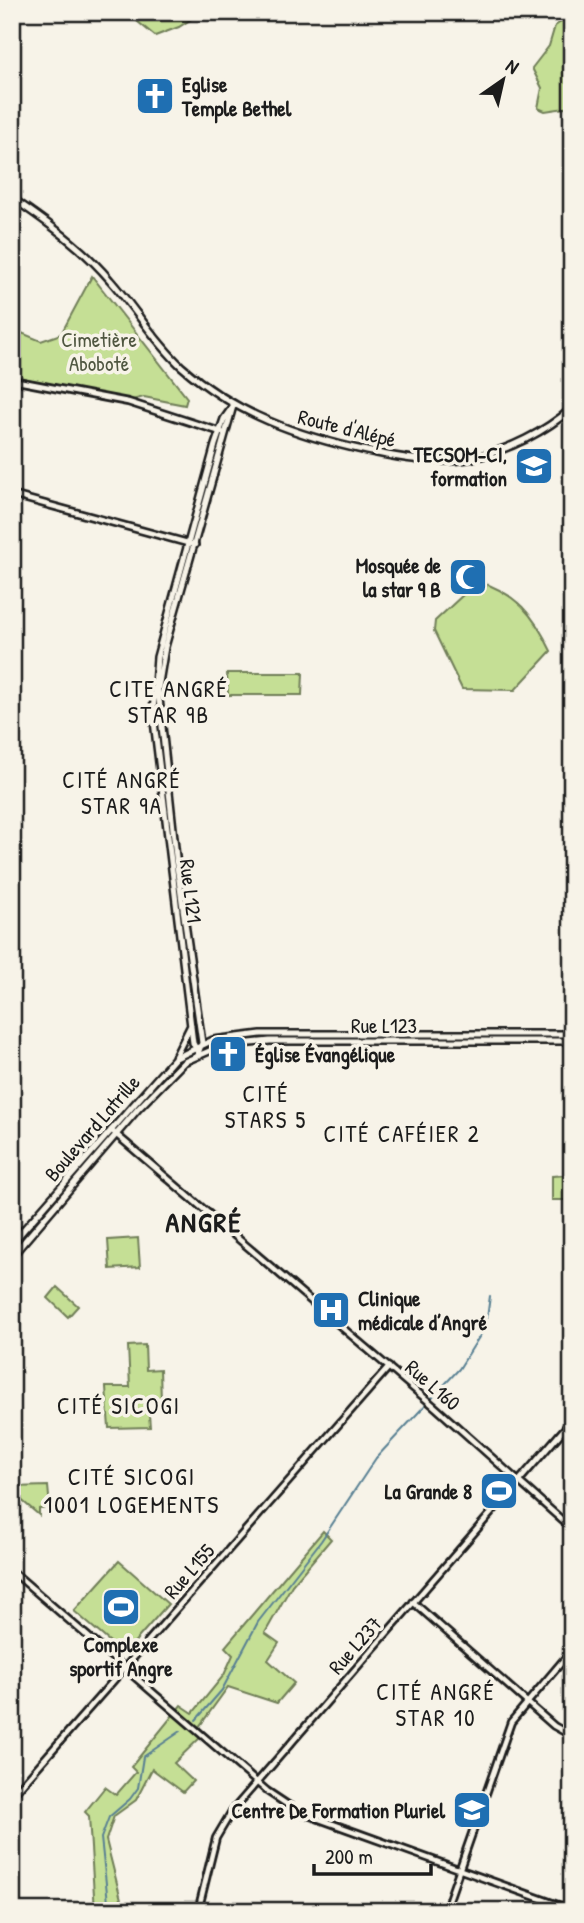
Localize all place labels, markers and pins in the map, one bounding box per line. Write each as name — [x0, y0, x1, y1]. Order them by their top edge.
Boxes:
place label: Eglise Temple Bethel — [181, 70, 292, 124]
church icon: Eglise Temple Bethel — [134, 75, 176, 117]
place label: TECSOM-CI, formation — [412, 440, 507, 493]
school or university icon: TECSOM-CI, formation — [513, 445, 555, 487]
place label: Mosquée de la star 9 B — [356, 551, 442, 604]
mosque icon: Mosquée de la star 9 B — [447, 556, 489, 598]
church icon: Église Évangélique — [207, 1033, 249, 1075]
place label: Église Évangélique — [255, 1040, 396, 1070]
place label: Clinique médicale d’Angré — [358, 1284, 488, 1338]
hospital icon: Clinique médicale d’Angré — [310, 1289, 352, 1331]
sports icon: La Grande 8 — [478, 1470, 520, 1512]
place label: La Grande 8 — [385, 1477, 472, 1506]
sports icon: Complexe sportif Angre — [100, 1586, 142, 1628]
place label: Complexe sportif Angre — [69, 1630, 173, 1684]
school or university icon: Centre De Formation Pluriel — [451, 1789, 493, 1831]
place label: Centre De Formation Pluriel — [232, 1796, 445, 1825]

